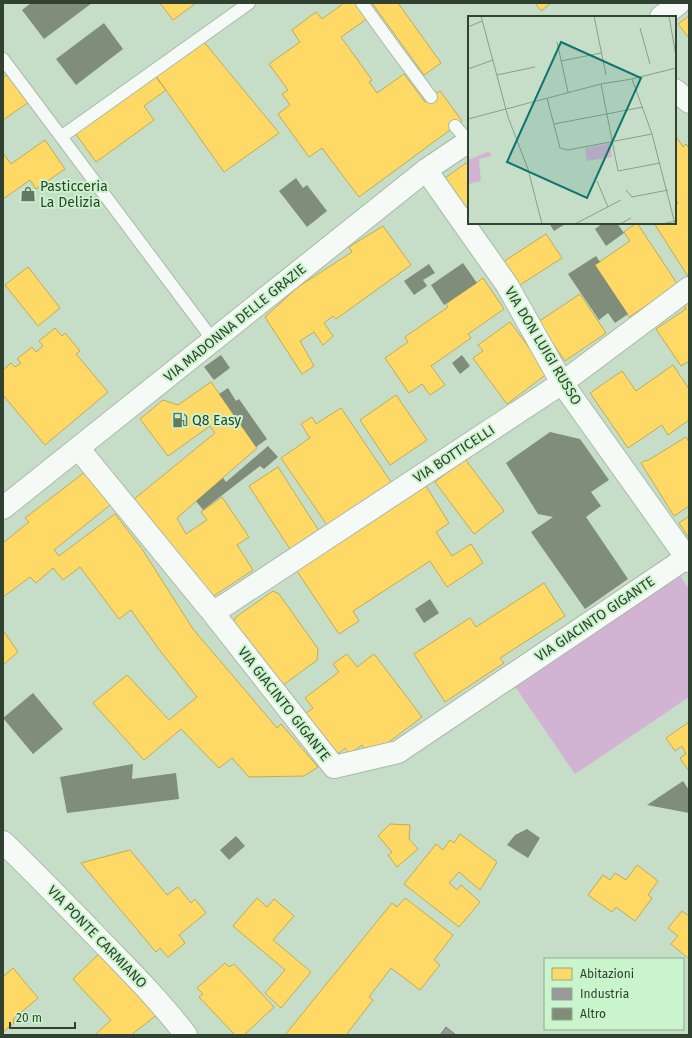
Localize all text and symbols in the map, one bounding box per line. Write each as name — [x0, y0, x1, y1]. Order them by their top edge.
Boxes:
inset map — [468, 16, 676, 224]
place label: Pasticceria La Delizia — [40, 178, 108, 211]
shop icon: Pasticceria La Delizia — [19, 185, 37, 203]
street label: VIA MADONNA DELLE GRAZIE — [160, 260, 310, 386]
street label: VIA DON LUIGI RUSSO — [501, 284, 585, 408]
fuel station icon: Q8 Easy — [171, 411, 189, 429]
place label: Q8 Easy — [192, 412, 241, 429]
street label: VIA BOTTICELLI — [410, 421, 498, 487]
street label: VIA GIACINTO GIGANTE — [532, 573, 658, 665]
street label: VIA GIACINTO GIGANTE — [234, 643, 334, 765]
street label: VIA PONTE CARMIANO — [44, 882, 150, 992]
legend — [544, 958, 684, 1030]
text: Abitazioni — [580, 967, 634, 981]
text: Industria — [580, 987, 629, 1001]
scale bar — [10, 1004, 75, 1030]
text: Altro — [580, 1007, 606, 1021]
text: 20 m — [16, 1011, 42, 1025]

